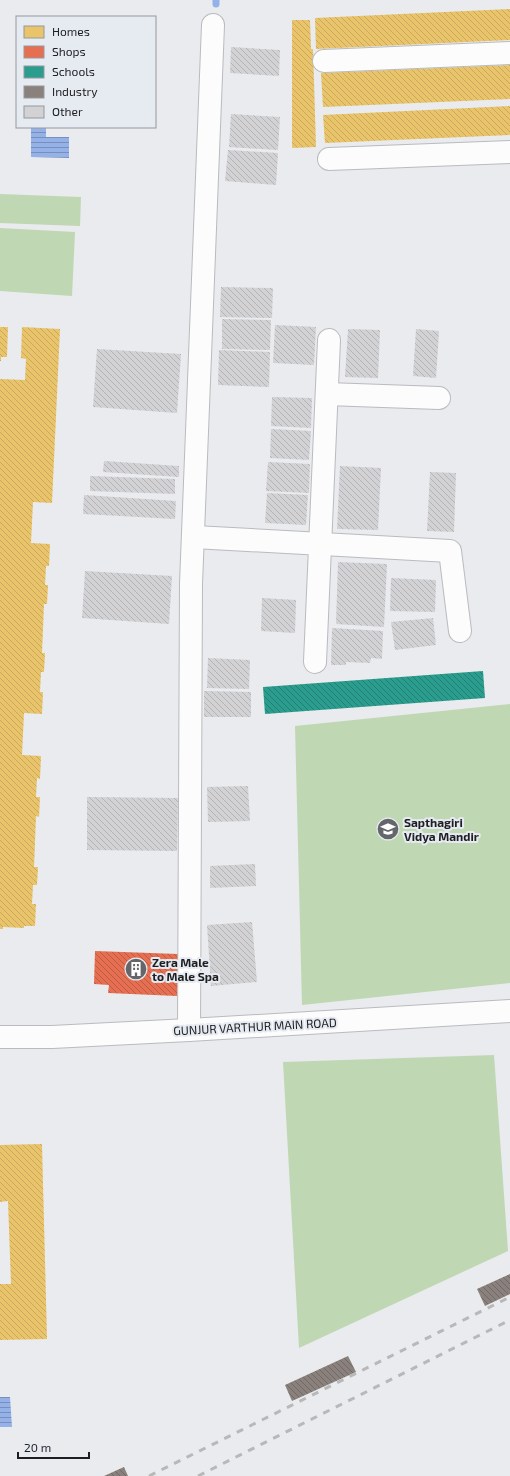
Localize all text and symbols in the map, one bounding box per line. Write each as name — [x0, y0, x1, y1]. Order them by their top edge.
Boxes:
legend — [16, 16, 156, 128]
text: Homes — [52, 24, 90, 38]
text: Shops — [52, 44, 86, 58]
text: Schools — [52, 64, 95, 78]
text: Industry — [52, 84, 98, 98]
text: Other — [52, 104, 83, 118]
place label: Sapthagiri Vidya Mandir — [404, 815, 479, 844]
school or university icon: Sapthagiri Vidya Mandir — [375, 816, 401, 842]
place label: Zera Male to Male Spa — [152, 955, 219, 983]
building icon: Zera Male to Male Spa — [123, 956, 149, 982]
street label: GUNJUR VARTHUR MAIN ROAD — [173, 1015, 337, 1037]
scale bar — [18, 1434, 89, 1460]
text: 20 m — [24, 1440, 51, 1454]

